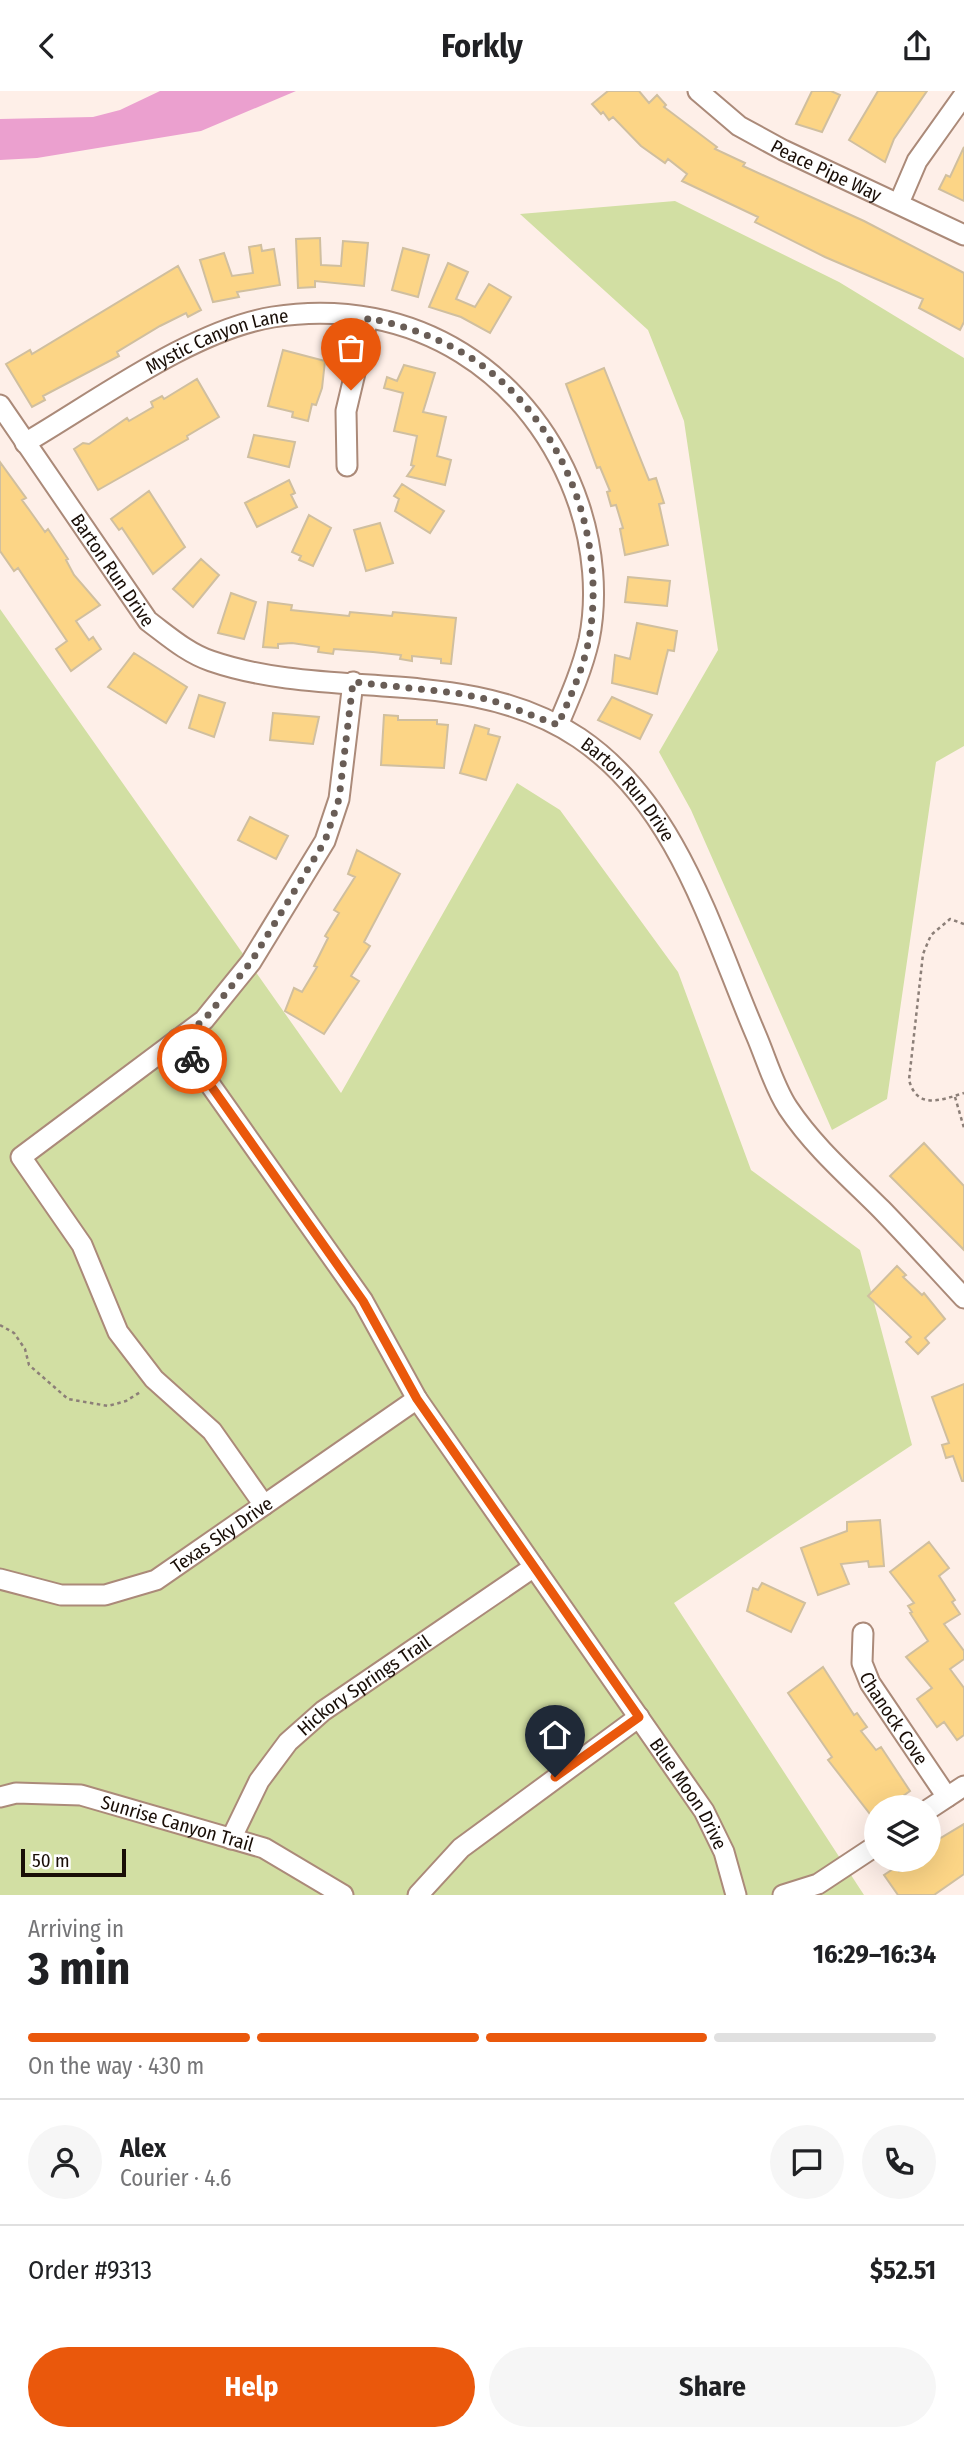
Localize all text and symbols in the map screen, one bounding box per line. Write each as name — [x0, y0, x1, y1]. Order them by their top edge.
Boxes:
icon: back — [28, 27, 66, 65]
text: Forkly — [441, 27, 523, 65]
icon: share — [898, 27, 936, 65]
street label: Peace Pipe Way — [767, 135, 886, 207]
street label: Mystic Canyon Lane — [142, 304, 290, 379]
pin — [321, 318, 381, 390]
icon: bag — [332, 329, 370, 367]
street label: Barton Run Drive — [66, 509, 159, 631]
street label: Barton Run Drive — [577, 732, 680, 846]
courier — [157, 1024, 227, 1094]
icon: bike — [173, 1040, 211, 1078]
street label: Texas Sky Drive — [167, 1492, 277, 1578]
street label: Hickory Springs Trail — [292, 1630, 435, 1741]
street label: Chanock Cove — [855, 1669, 933, 1769]
pin — [525, 1705, 585, 1777]
icon: home — [536, 1716, 574, 1754]
street label: Blue Moon Drive — [645, 1734, 732, 1853]
street label: Sunrise Canyon Trail — [98, 1790, 256, 1856]
map controls — [864, 1795, 941, 1872]
button: layers — [864, 1795, 941, 1872]
scale bar — [21, 1846, 126, 1878]
text: 50 m — [32, 1849, 70, 1872]
text: Arriving in — [28, 1915, 124, 1943]
text: 16:29–16:34 — [813, 1939, 936, 1970]
text: 3 min — [28, 1941, 130, 1996]
text: On the way · 430 m — [28, 2052, 204, 2080]
button: person — [28, 2125, 102, 2199]
button: chat — [770, 2125, 844, 2199]
button: phone — [862, 2125, 936, 2199]
text: Alex — [120, 2133, 166, 2164]
text: Courier · 4.6 — [120, 2164, 231, 2192]
text: Order #9313 — [28, 2255, 152, 2286]
text: $52.51 — [870, 2255, 936, 2286]
button: Help — [28, 2347, 475, 2427]
button: Share — [489, 2347, 936, 2427]

